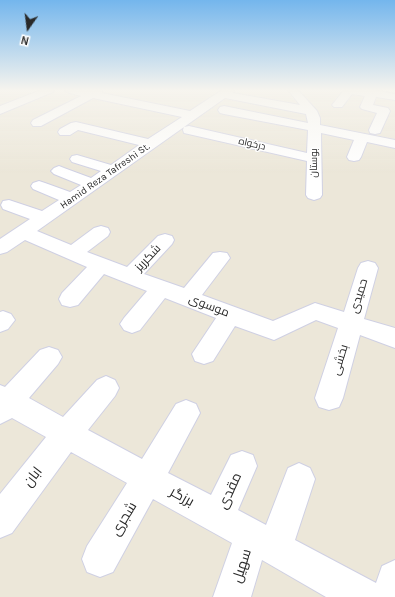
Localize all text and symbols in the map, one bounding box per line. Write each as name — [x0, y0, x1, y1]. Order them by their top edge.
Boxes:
north arrow — [8, 8, 48, 48]
text: N — [20, 33, 30, 47]
street label: درخواه — [237, 135, 267, 153]
street label: Hamid Reza Tafreshi St. — [58, 140, 152, 212]
street label: بوستان — [308, 148, 320, 178]
street label: شکرریز — [132, 242, 164, 274]
street label: حمیدی — [347, 277, 371, 315]
street label: موسوی — [187, 292, 231, 320]
street label: بخشی — [329, 343, 351, 377]
street label: ابان — [20, 464, 46, 490]
street label: مقدی — [214, 470, 246, 512]
street label: برزگر — [167, 484, 197, 510]
street label: شجری — [107, 499, 141, 539]
street label: سهیل — [229, 547, 255, 585]

